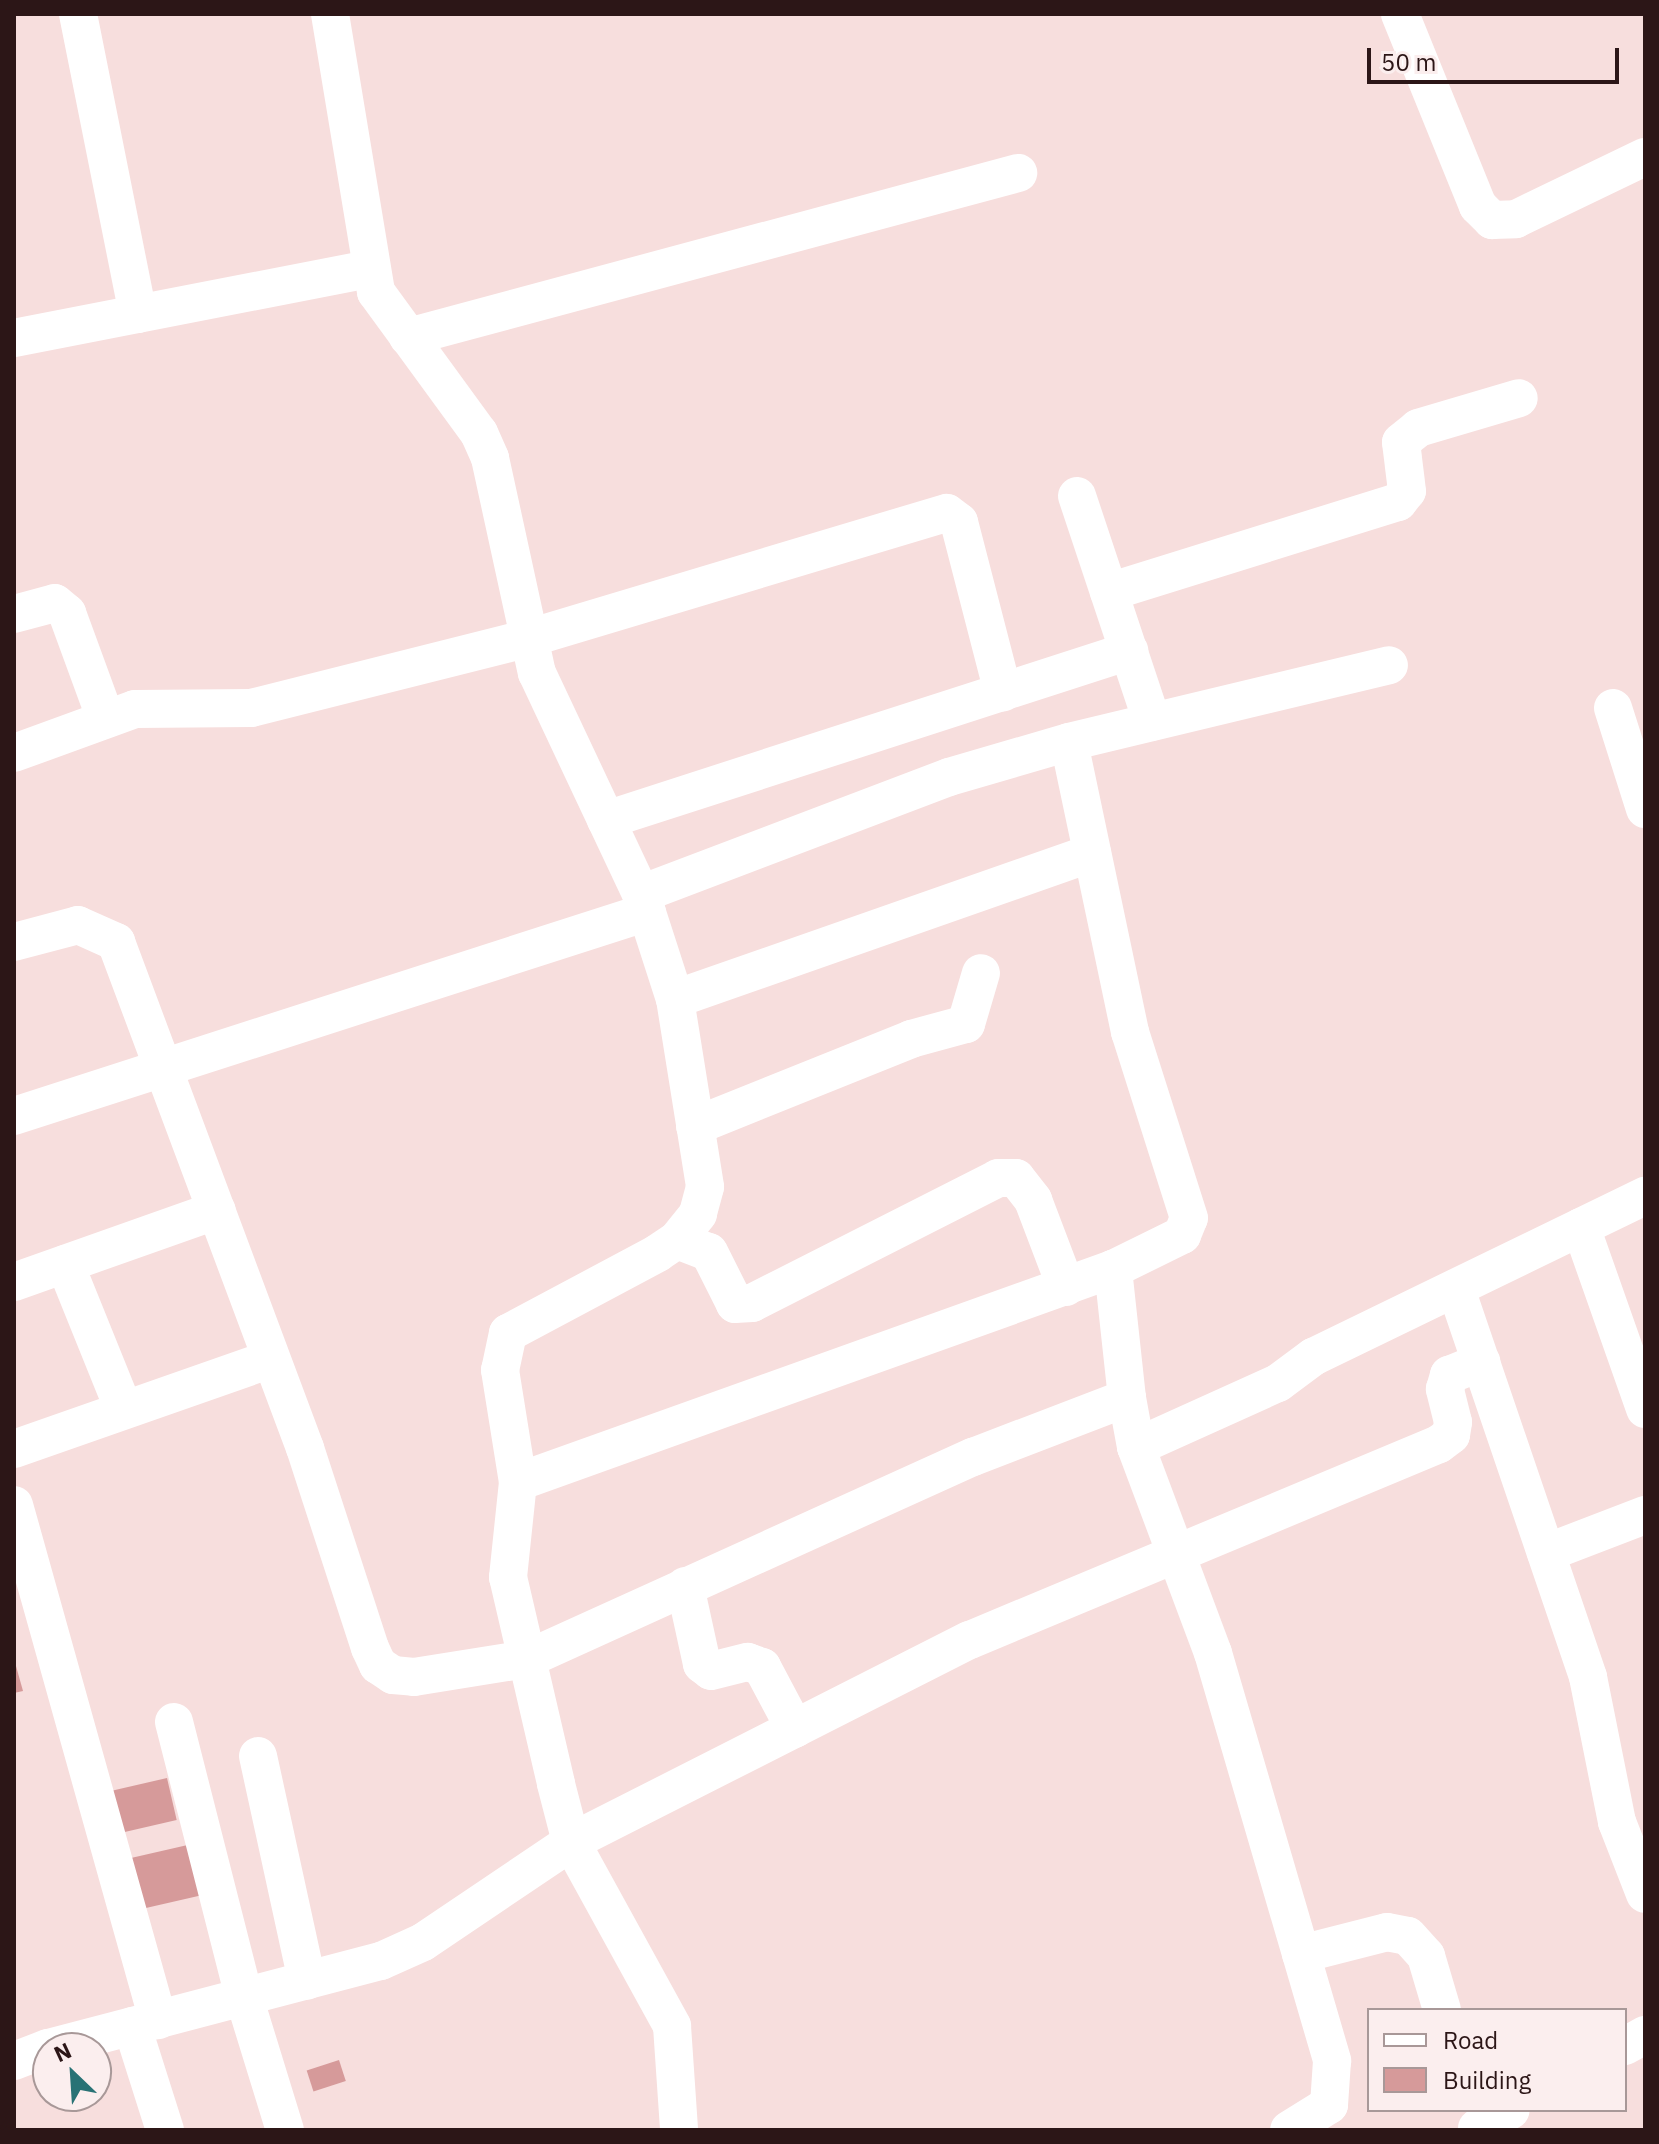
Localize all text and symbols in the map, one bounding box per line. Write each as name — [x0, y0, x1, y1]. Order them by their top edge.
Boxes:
scale bar — [1371, 32, 1623, 82]
text: 50 m — [1381, 46, 1436, 78]
legend — [1367, 2008, 1627, 2112]
text: Road — [1443, 2024, 1498, 2056]
north arrow — [32, 2032, 112, 2112]
text: N — [49, 2035, 76, 2068]
text: Building — [1443, 2064, 1531, 2096]

